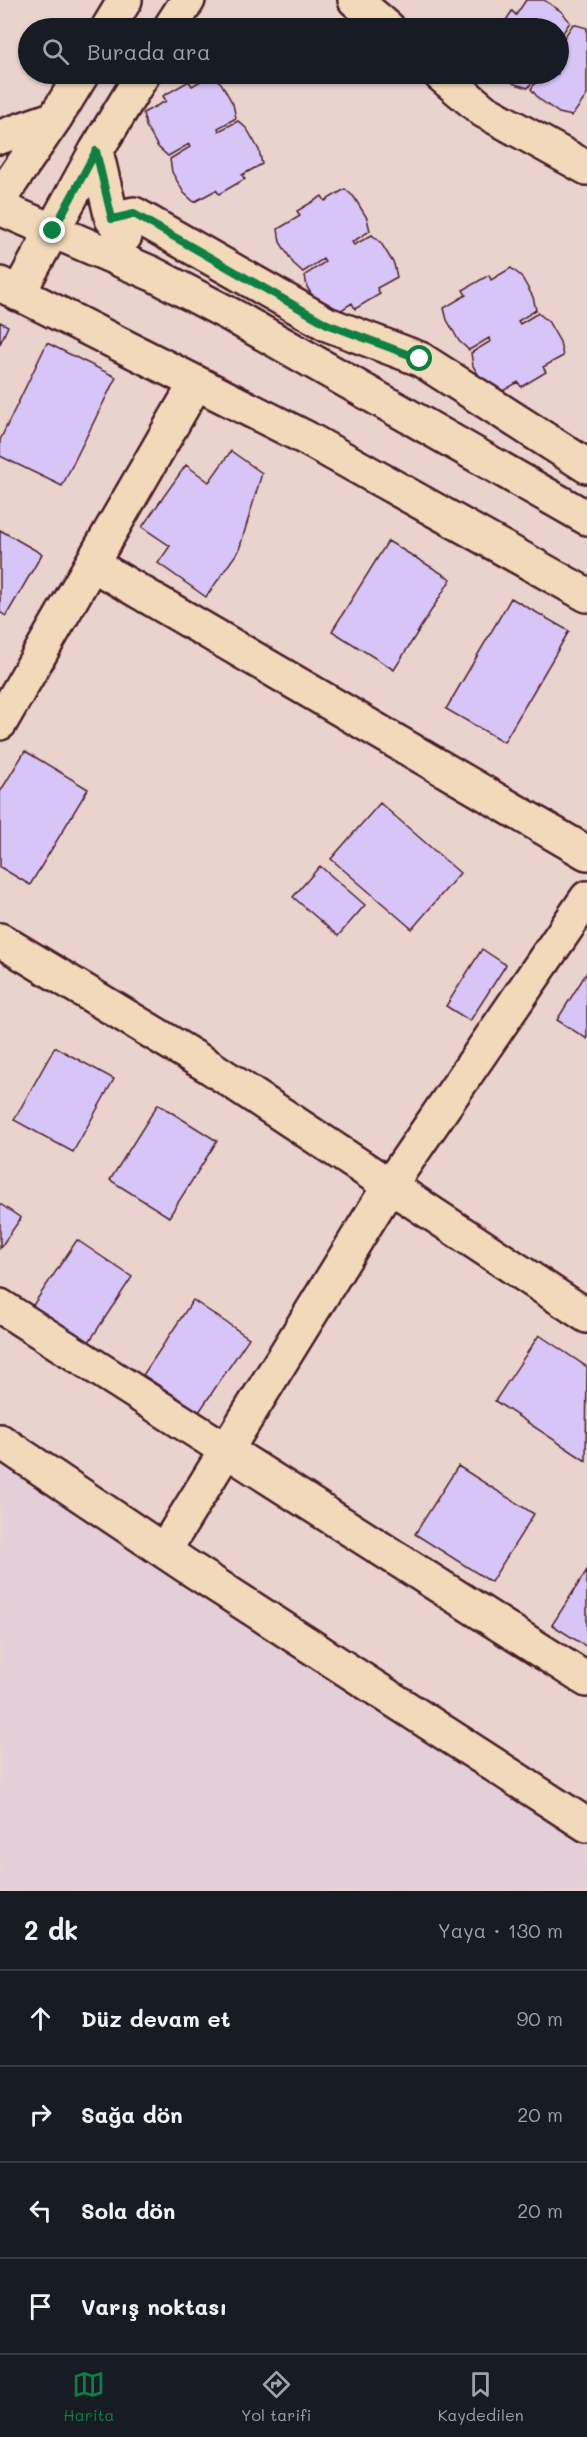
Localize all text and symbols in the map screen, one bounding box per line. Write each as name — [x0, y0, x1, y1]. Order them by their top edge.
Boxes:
search box — [18, 18, 569, 84]
icon: search — [39, 35, 72, 68]
text: Burada ara — [87, 37, 211, 66]
route end — [39, 217, 65, 243]
route start — [406, 345, 432, 371]
text: 2 dk — [24, 1913, 78, 1947]
text: Yaya · 130 m — [438, 1917, 563, 1943]
icon: ahead — [24, 2002, 57, 2035]
text: Düz devam et — [81, 2004, 230, 2033]
text: 90 m — [517, 2005, 563, 2031]
icon: right — [24, 2098, 57, 2131]
text: Sağa dön — [81, 2100, 183, 2129]
text: 20 m — [517, 2101, 563, 2127]
icon: left — [24, 2194, 57, 2227]
text: Sola dön — [81, 2196, 175, 2225]
text: 20 m — [517, 2197, 563, 2223]
icon: arrive — [24, 2290, 57, 2323]
text: Varış noktası — [81, 2292, 227, 2321]
tab: Harita — [63, 2368, 115, 2425]
tab: Yol tarifi — [241, 2368, 311, 2425]
tab: Kaydedilen — [438, 2368, 524, 2425]

